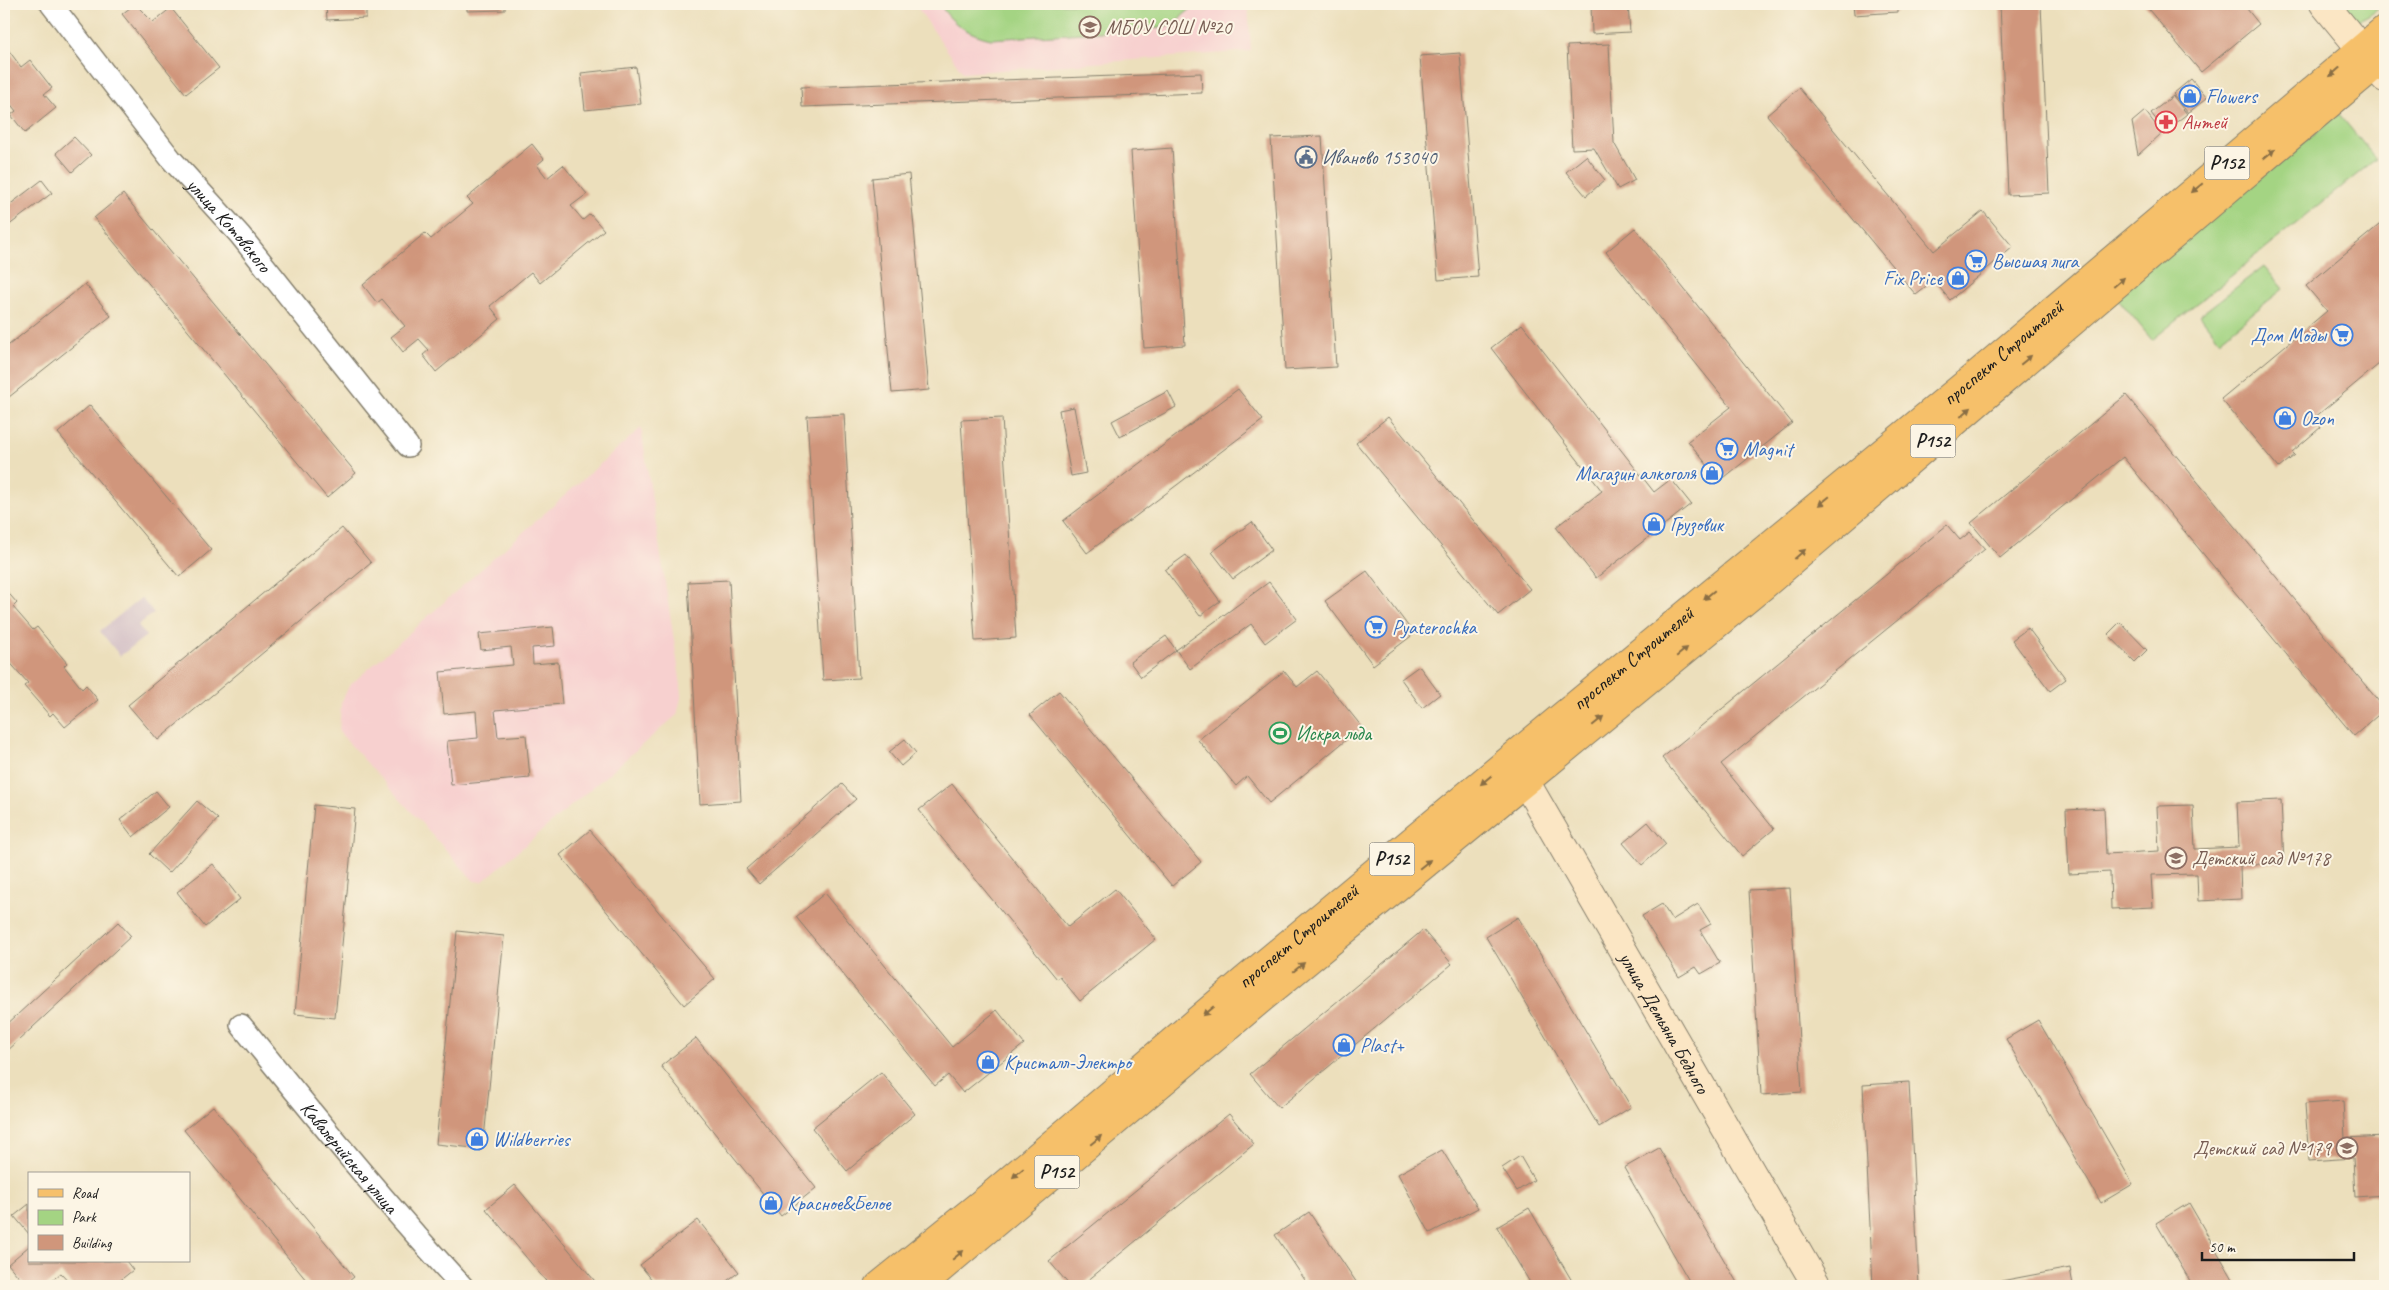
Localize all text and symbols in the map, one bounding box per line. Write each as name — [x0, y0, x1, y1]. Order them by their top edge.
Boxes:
school or university icon: МБОУ СОШ №20 — [1078, 15, 1102, 39]
place label: МБОУ СОШ №20 — [1106, 15, 1233, 40]
one-way arrow — [2328, 66, 2341, 77]
shop icon: Flowers — [2178, 84, 2202, 108]
place label: Flowers — [2206, 84, 2259, 109]
pharmacy icon: Антей — [2154, 110, 2178, 134]
place label: Антей — [2182, 110, 2229, 135]
public building icon: Иваново 153040 — [1294, 145, 1318, 169]
place label: Иваново 153040 — [1322, 145, 1438, 170]
road number: Р152 — [2204, 146, 2250, 180]
one-way arrow — [2262, 148, 2275, 159]
street label: улица Котовского — [181, 172, 278, 278]
one-way arrow — [2191, 182, 2204, 193]
supermarket icon: Высшая лига — [1964, 249, 1988, 273]
place label: Высшая лига — [1992, 249, 2080, 274]
place label: Fix Price — [1883, 266, 1943, 291]
shop icon: Fix Price — [1946, 266, 1970, 290]
one-way arrow — [2113, 277, 2125, 288]
street label: проспект Строителей — [1937, 293, 2070, 410]
place label: Дом Моды — [2251, 323, 2327, 348]
supermarket icon: Дом Моды — [2330, 323, 2354, 347]
one-way arrow — [2020, 354, 2032, 366]
one-way arrow — [1959, 406, 1971, 418]
shop icon: Ozon — [2273, 406, 2297, 430]
place label: Ozon — [2301, 406, 2335, 431]
road number: Р152 — [1910, 424, 1956, 458]
supermarket icon: Magnit — [1715, 437, 1739, 461]
place label: Magnit — [1743, 437, 1796, 462]
place label: Магазин алкоголя — [1576, 461, 1697, 486]
shop icon: Магазин алкоголя — [1700, 461, 1724, 485]
one-way arrow — [1818, 495, 1831, 506]
shop icon: Грузовик — [1642, 512, 1666, 536]
place label: Грузовик — [1670, 512, 1724, 537]
one-way arrow — [1793, 549, 1806, 560]
one-way arrow — [1703, 589, 1715, 600]
street label: проспект Строителей — [1567, 600, 1700, 716]
supermarket icon: Pyaterochka — [1364, 615, 1388, 639]
place label: Pyaterochka — [1392, 615, 1478, 640]
one-way arrow — [1675, 646, 1688, 657]
one-way arrow — [1591, 715, 1604, 726]
sports icon: Искра льда — [1268, 721, 1292, 745]
place label: Искра льда — [1296, 721, 1373, 746]
one-way arrow — [1480, 775, 1493, 786]
road number: Р152 — [1370, 842, 1414, 876]
school or university icon: Детский сад №178 — [2164, 846, 2188, 870]
place label: Детский сад №178 — [2192, 846, 2332, 871]
one-way arrow — [1418, 858, 1430, 870]
street label: проспект Строителей — [1232, 877, 1365, 994]
street label: улица Демьяна Бедного — [1613, 946, 1716, 1099]
one-way arrow — [1292, 962, 1305, 973]
one-way arrow — [1203, 1005, 1215, 1017]
shop icon: Plast+ — [1332, 1033, 1356, 1057]
place label: Plast+ — [1360, 1033, 1405, 1058]
shop icon: Кристалл-Электро — [976, 1050, 1000, 1074]
place label: Кристалл-Электро — [1004, 1050, 1133, 1075]
street label: Кавалерийская улица — [295, 1096, 405, 1220]
shop icon: Wildberries — [465, 1127, 489, 1151]
place label: Wildberries — [493, 1127, 572, 1152]
one-way arrow — [1089, 1134, 1102, 1145]
place label: Детский сад №179 — [2193, 1136, 2333, 1161]
school or university icon: Детский сад №179 — [2335, 1136, 2359, 1160]
road number: Р152 — [1034, 1156, 1080, 1188]
one-way arrow — [1012, 1168, 1025, 1179]
legend — [28, 1172, 190, 1262]
text: Road — [72, 1184, 99, 1203]
shop icon: Красное&Белое — [759, 1191, 783, 1215]
place label: Красное&Белое — [787, 1191, 892, 1216]
text: Park — [72, 1208, 97, 1227]
scale bar — [2202, 1230, 2354, 1262]
text: Building — [72, 1234, 112, 1253]
text: 50 m — [2209, 1238, 2236, 1257]
one-way arrow — [951, 1250, 964, 1261]

